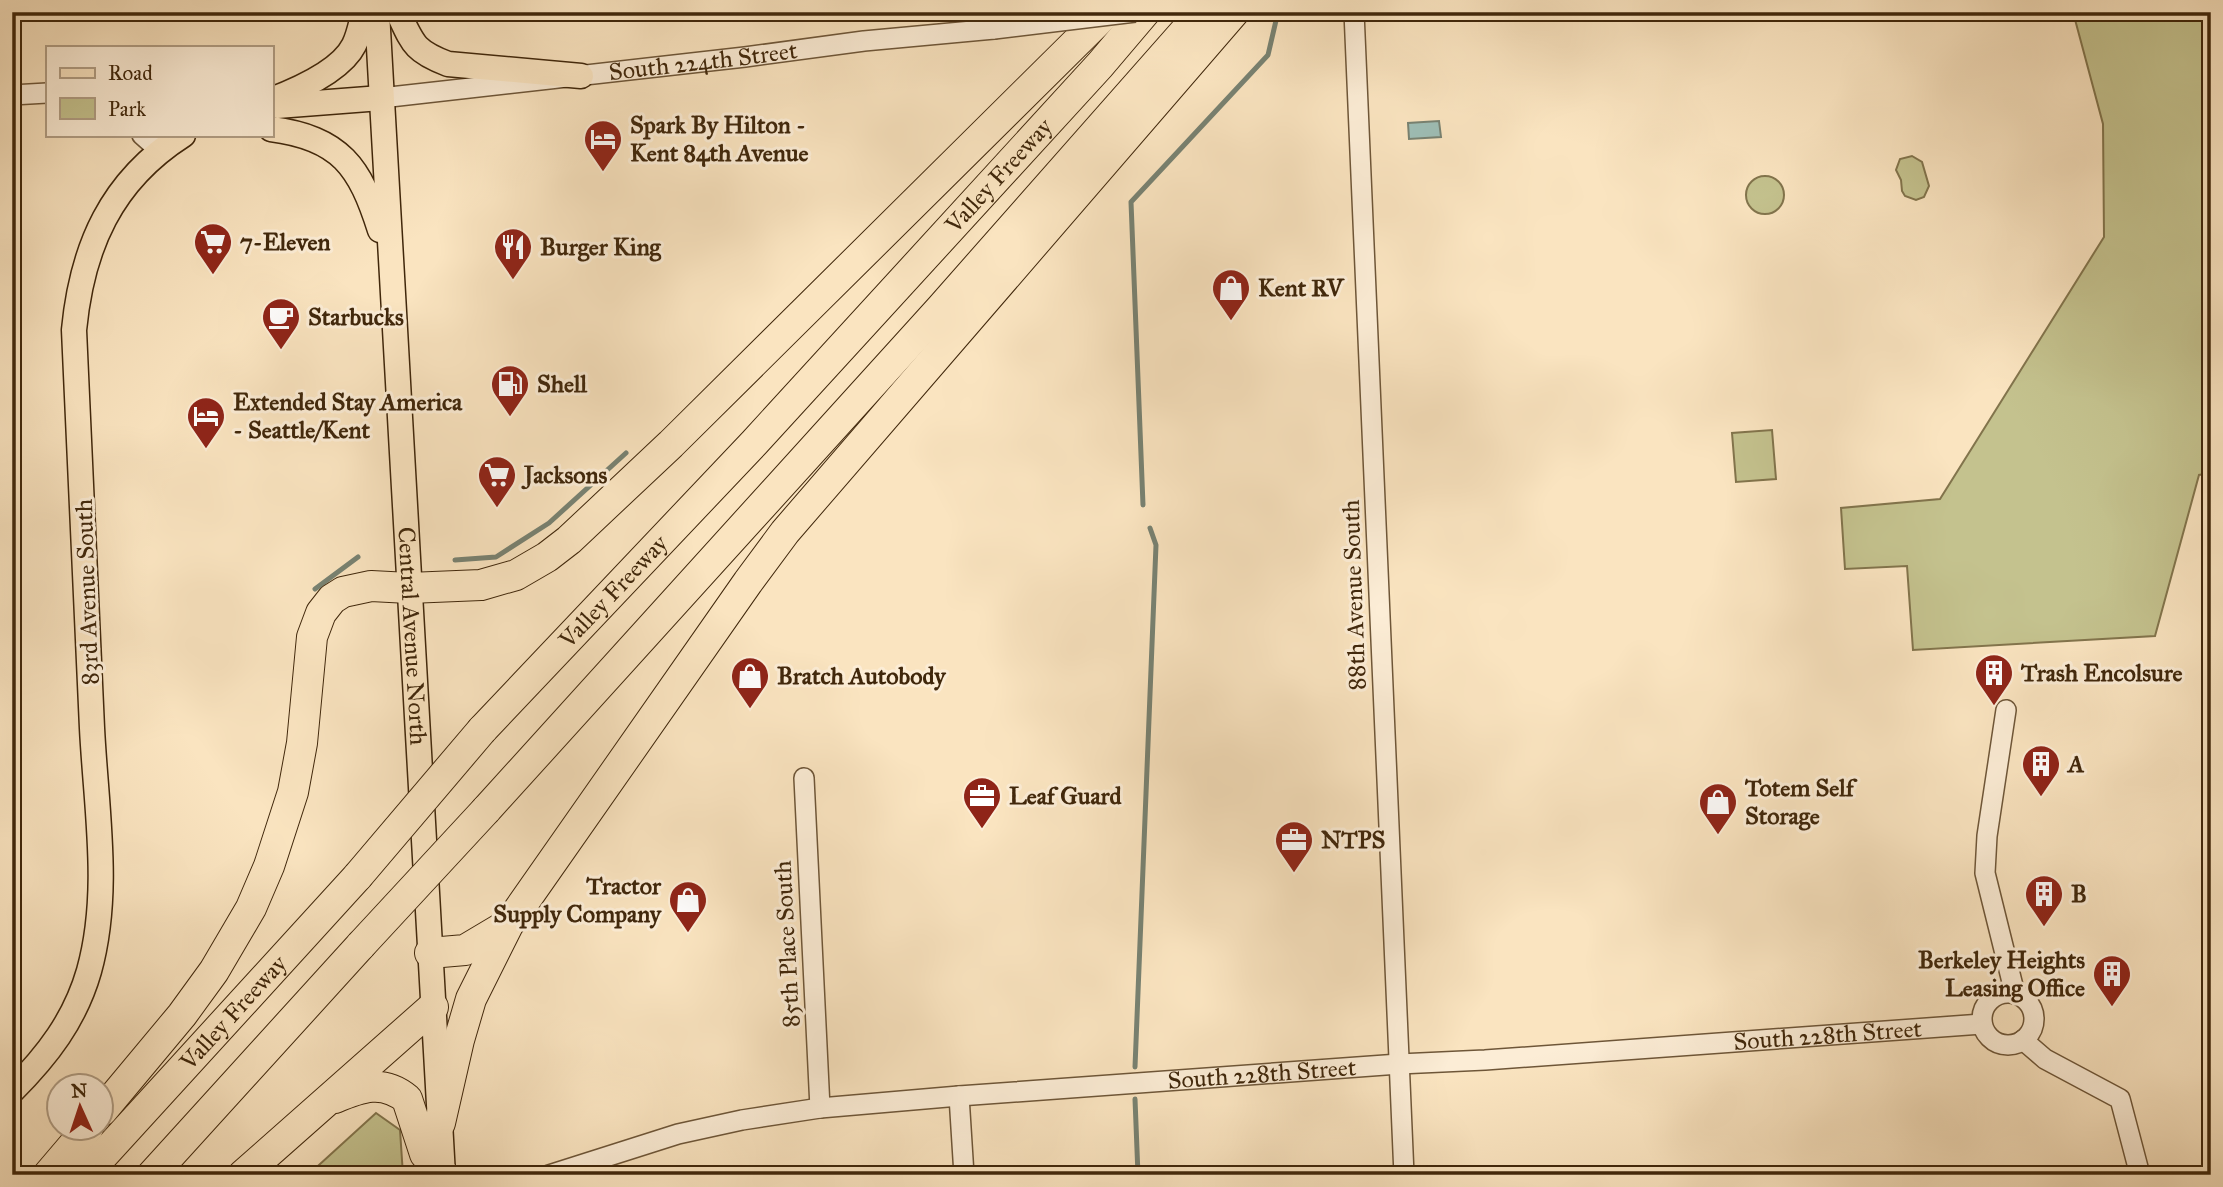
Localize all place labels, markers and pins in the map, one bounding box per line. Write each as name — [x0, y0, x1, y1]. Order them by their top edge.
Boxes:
place label: Spark By Hilton - Kent 84th Avenue — [630, 110, 809, 168]
hotel icon: Spark By Hilton - Kent 84th Avenue — [582, 118, 624, 173]
supermarket icon: 7-Eleven — [192, 221, 234, 276]
restaurant icon: Burger King — [492, 226, 534, 281]
place label: 7-Eleven — [240, 227, 330, 257]
place label: Burger King — [540, 232, 662, 262]
shop icon: Kent RV — [1210, 267, 1252, 322]
place label: Kent RV — [1258, 273, 1345, 303]
cafe icon: Starbucks — [260, 296, 302, 351]
place label: Starbucks — [308, 302, 404, 332]
fuel station icon: Shell — [489, 363, 531, 418]
place label: Shell — [537, 369, 588, 399]
place label: Extended Stay America - Seattle/Kent — [233, 387, 463, 445]
hotel icon: Extended Stay America - Seattle/Kent — [185, 395, 227, 450]
supermarket icon: Jacksons — [476, 454, 518, 509]
place label: Jacksons — [521, 460, 608, 490]
building icon: Trash Encolsure — [1973, 652, 2015, 707]
shop icon: Bratch Autobody — [729, 655, 771, 710]
place label: Trash Encolsure — [2020, 658, 2183, 688]
place label: Bratch Autobody — [777, 661, 947, 691]
building icon: A — [2020, 743, 2062, 798]
place label: A — [2066, 749, 2085, 779]
place label: Totem Self Storage — [1744, 773, 1858, 831]
office icon: Leaf Guard — [961, 775, 1003, 830]
place label: Leaf Guard — [1009, 781, 1122, 811]
shop icon: Totem Self Storage — [1697, 781, 1739, 836]
office icon: NTPS — [1273, 819, 1315, 874]
place label: NTPS — [1321, 825, 1386, 855]
place label: Tractor Supply Company — [493, 871, 663, 929]
building icon: B — [2023, 873, 2065, 928]
shop icon: Tractor Supply Company — [667, 879, 709, 934]
place label: B — [2071, 879, 2087, 909]
place label: Berkeley Heights Leasing Office — [1918, 945, 2085, 1003]
building icon: Berkeley Heights Leasing Office — [2091, 953, 2133, 1008]

